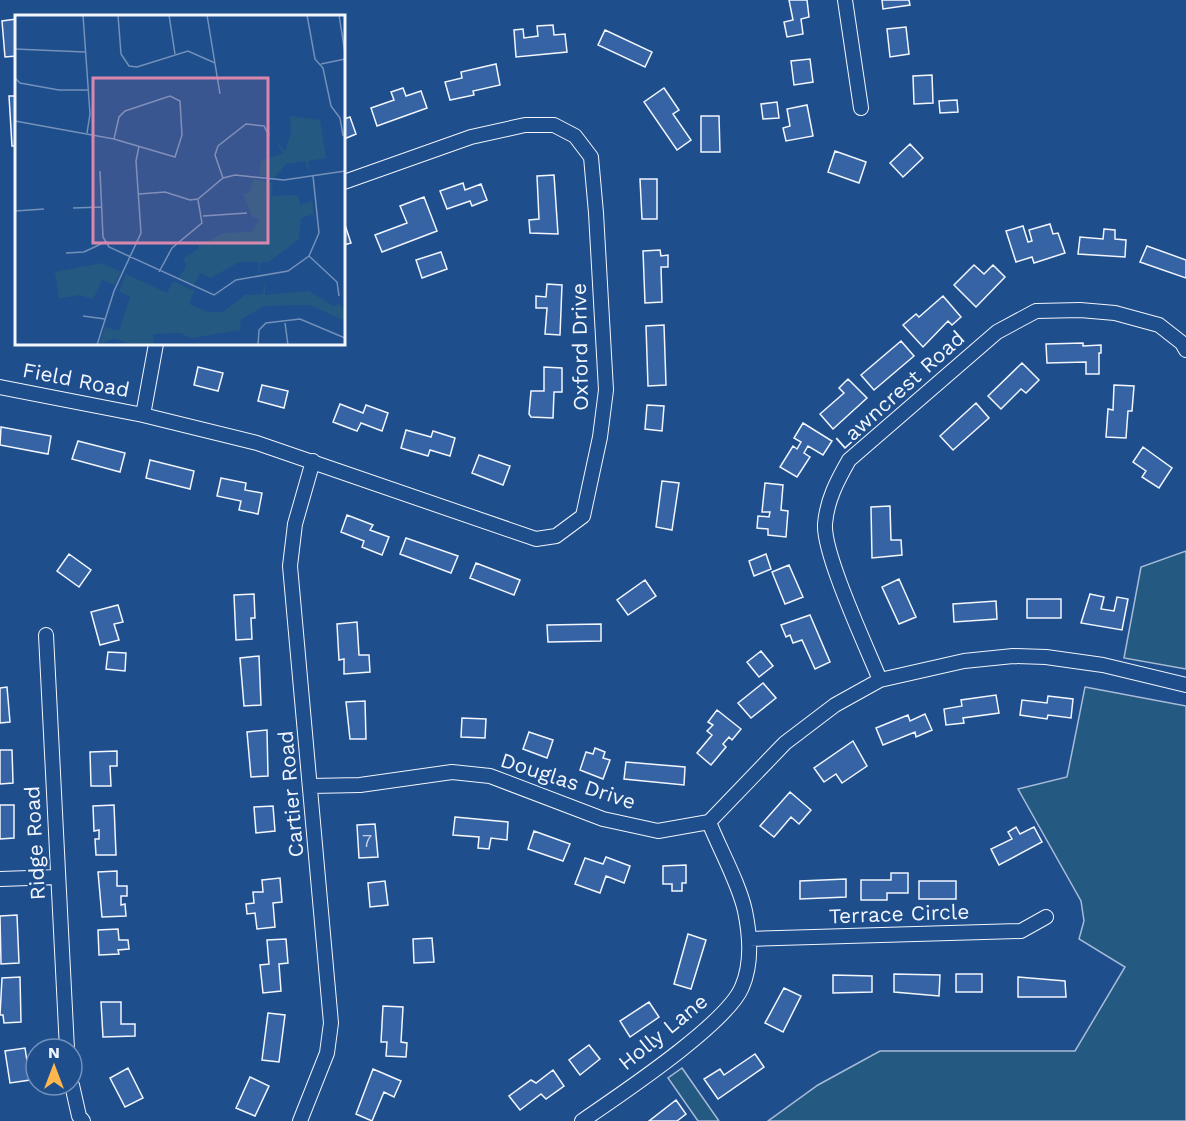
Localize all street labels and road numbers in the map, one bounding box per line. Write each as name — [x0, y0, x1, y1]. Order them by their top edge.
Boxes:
street label: Oxford Drive — [566, 283, 593, 411]
street label: Lawncrest Road — [830, 325, 969, 454]
street label: Field Road — [20, 357, 132, 402]
street label: Cartier Road — [273, 730, 308, 859]
street label: Douglas Drive — [497, 747, 639, 814]
street label: Ridge Road — [19, 785, 50, 901]
street label: Terrace Circle — [828, 899, 970, 928]
street label: Holly Lane — [613, 988, 712, 1075]

